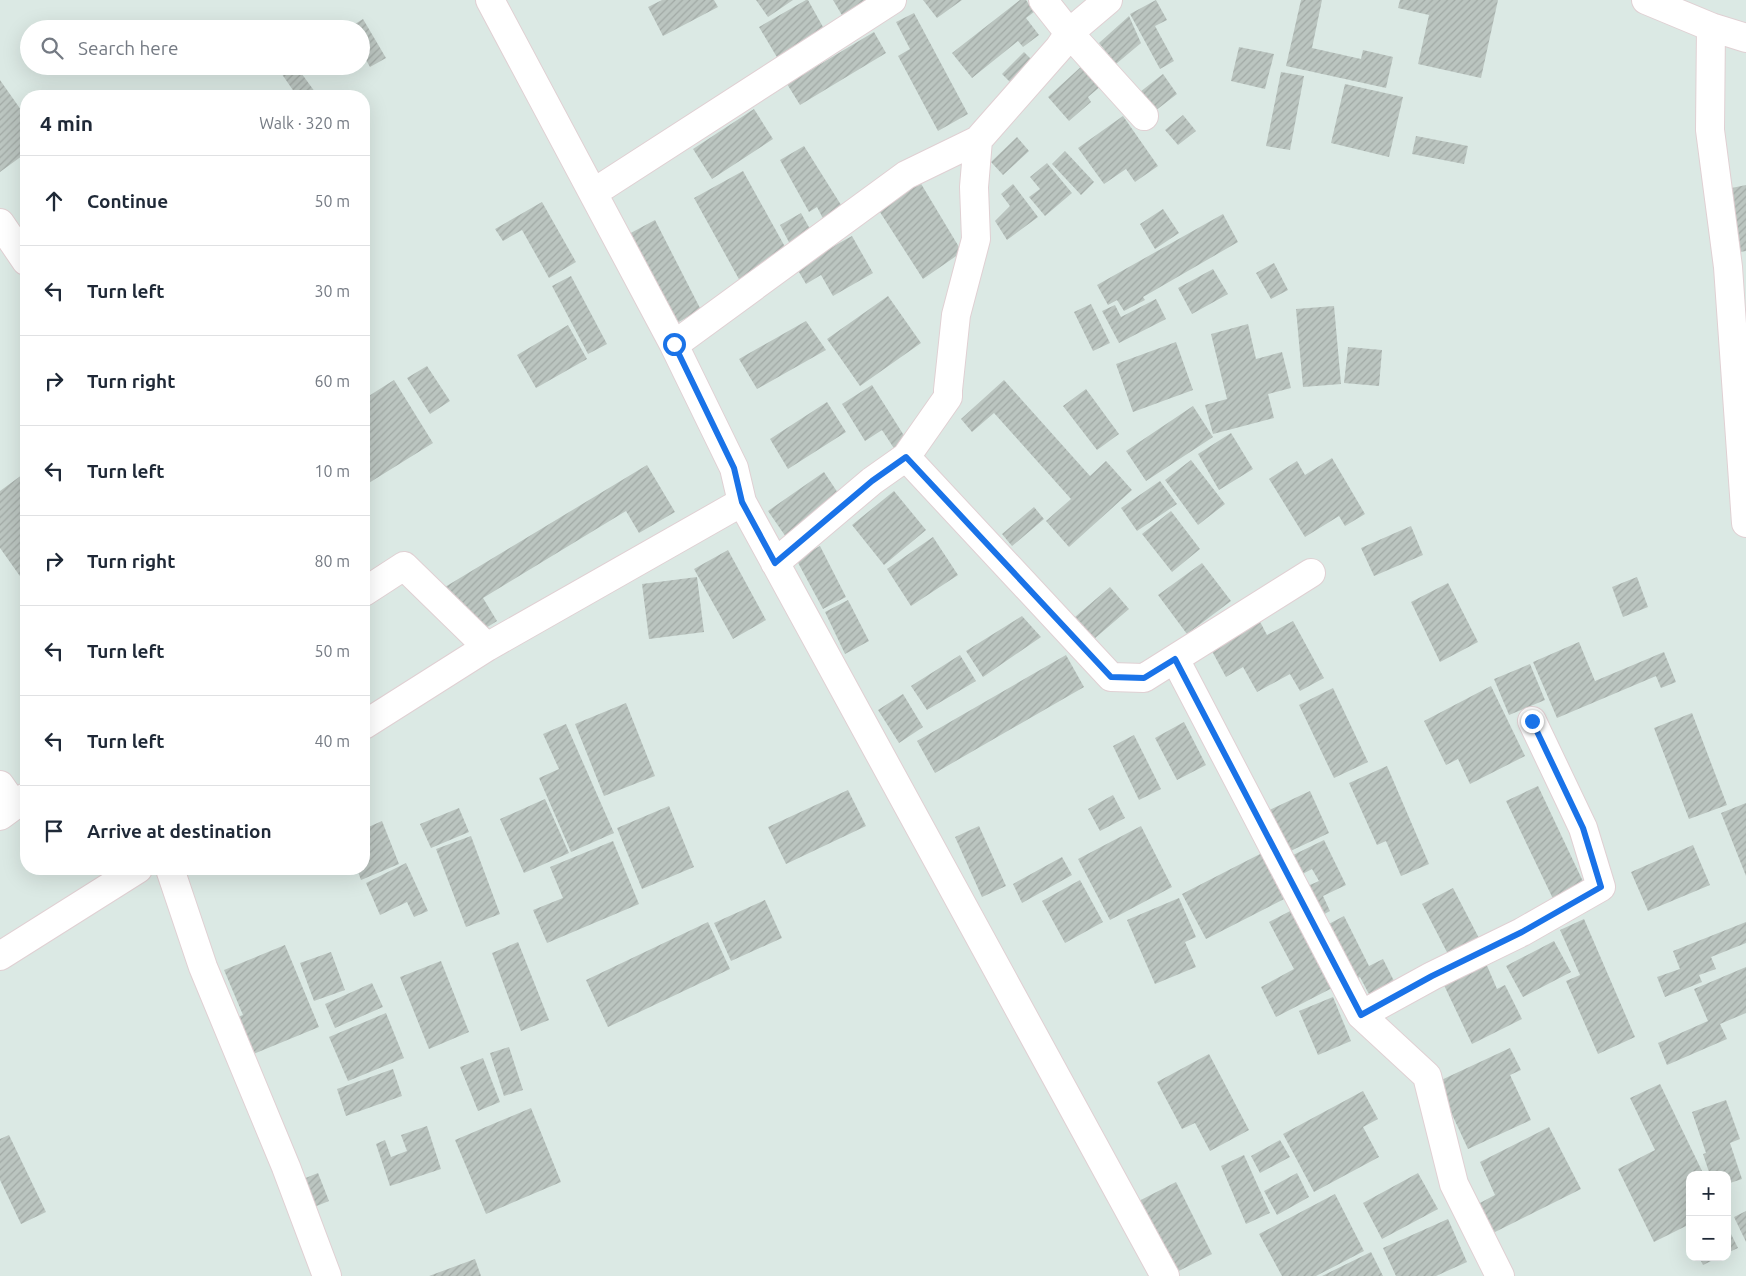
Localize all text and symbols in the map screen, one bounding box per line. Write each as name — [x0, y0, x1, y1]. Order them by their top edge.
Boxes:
search box — [20, 20, 370, 75]
icon: search — [38, 34, 66, 62]
text: Search here — [78, 37, 178, 59]
text: 4 min — [40, 111, 93, 135]
text: Walk · 320 m — [259, 114, 350, 132]
icon: ahead — [40, 187, 68, 215]
text: Continue — [87, 190, 168, 212]
text: 50 m — [314, 192, 350, 210]
icon: left — [40, 277, 68, 305]
text: Turn left — [87, 280, 165, 302]
text: 30 m — [314, 282, 350, 300]
route start — [663, 333, 686, 356]
icon: right — [40, 367, 68, 395]
text: Turn right — [87, 370, 175, 392]
text: 60 m — [314, 372, 350, 390]
icon: left — [40, 457, 68, 485]
text: Turn left — [87, 460, 165, 482]
text: 10 m — [314, 462, 350, 480]
icon: right — [40, 547, 68, 575]
text: Turn right — [87, 550, 175, 572]
text: 80 m — [314, 552, 350, 570]
icon: left — [40, 637, 68, 665]
text: Turn left — [87, 640, 165, 662]
text: 50 m — [314, 642, 350, 660]
route end — [1521, 710, 1544, 733]
icon: left — [40, 727, 68, 755]
text: Turn left — [87, 730, 165, 752]
text: 40 m — [314, 732, 350, 750]
icon: arrive — [40, 817, 68, 845]
text: Arrive at destination — [87, 820, 272, 842]
map controls — [1686, 1171, 1731, 1261]
button: + — [1686, 1171, 1731, 1216]
button: − — [1686, 1216, 1731, 1261]

